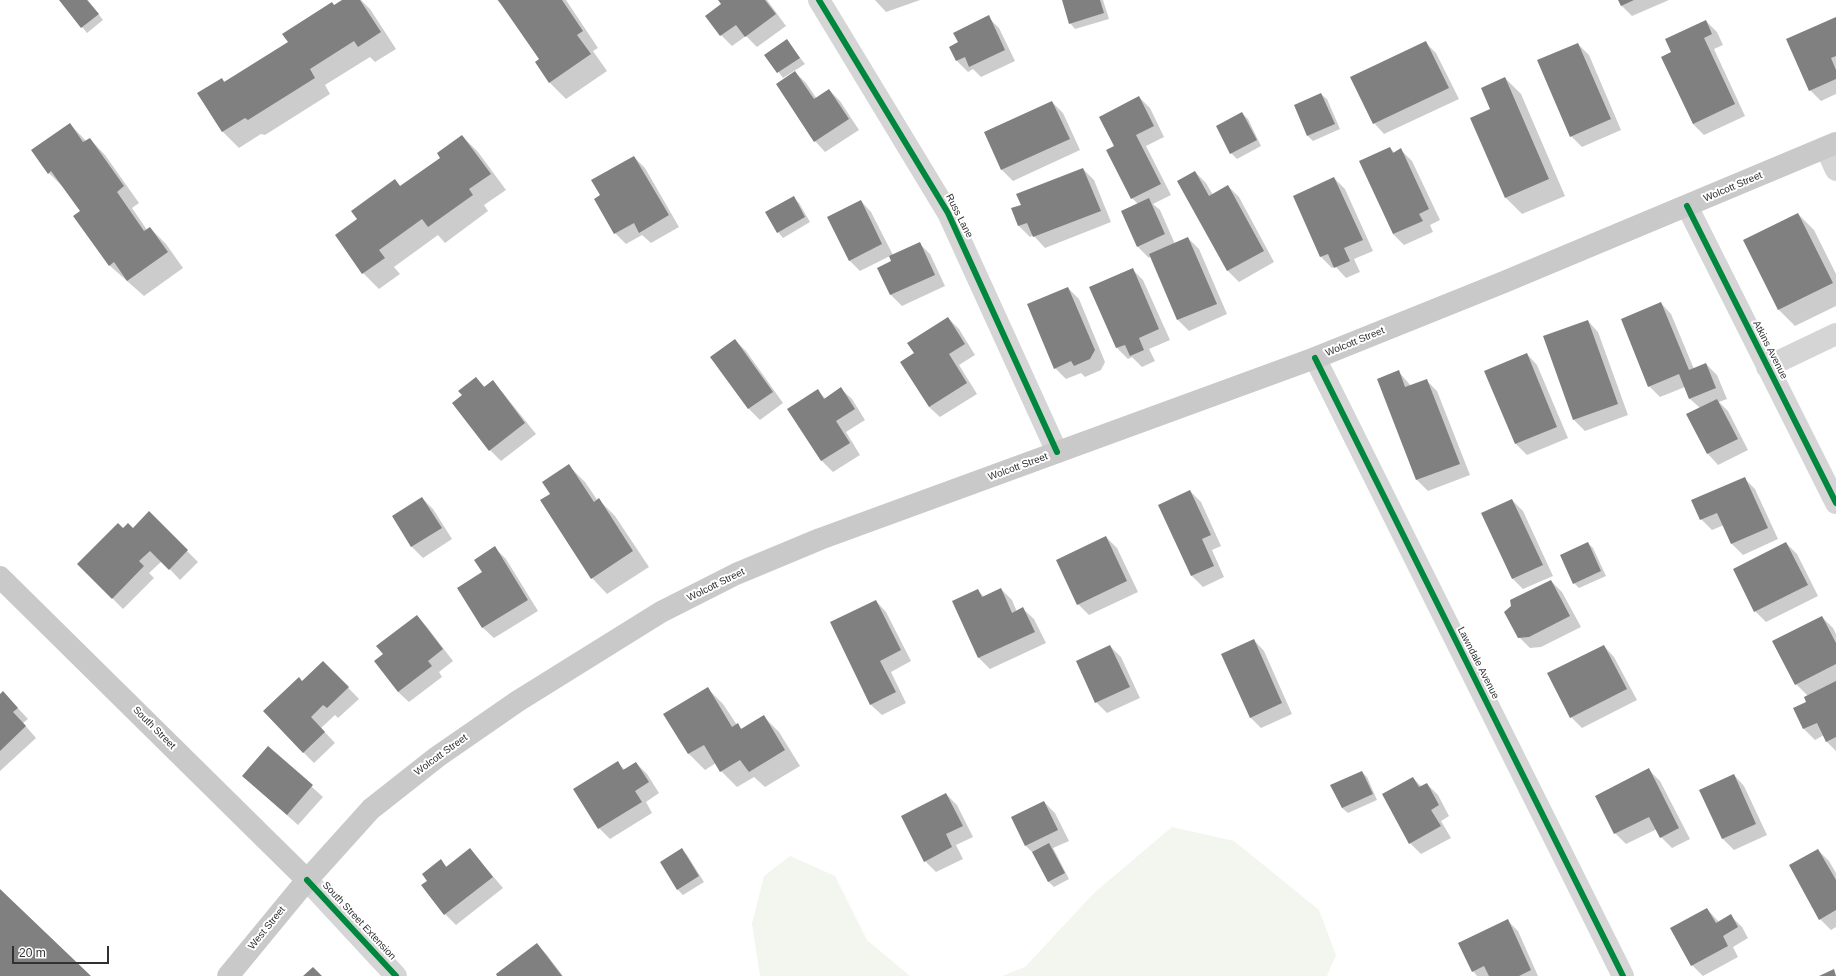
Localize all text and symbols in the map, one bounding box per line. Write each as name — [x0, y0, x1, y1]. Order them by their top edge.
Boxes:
street label: Wolcott Street — [1702, 169, 1764, 205]
street label: Russ Lane — [943, 192, 975, 240]
street label: Atkins Avenue — [1750, 319, 1790, 381]
street label: Wolcott Street — [1324, 325, 1386, 359]
street label: Wolcott Street — [987, 451, 1049, 483]
street label: Wolcott Street — [685, 566, 747, 604]
street label: Lawndale Avenue — [1455, 625, 1501, 701]
street label: South Street — [130, 704, 178, 752]
street label: Wolcott Street — [412, 732, 470, 778]
street label: South Street Extension — [320, 880, 398, 962]
street label: West Street — [246, 904, 288, 952]
scale bar — [14, 938, 111, 964]
text: 20 m — [19, 946, 46, 960]

